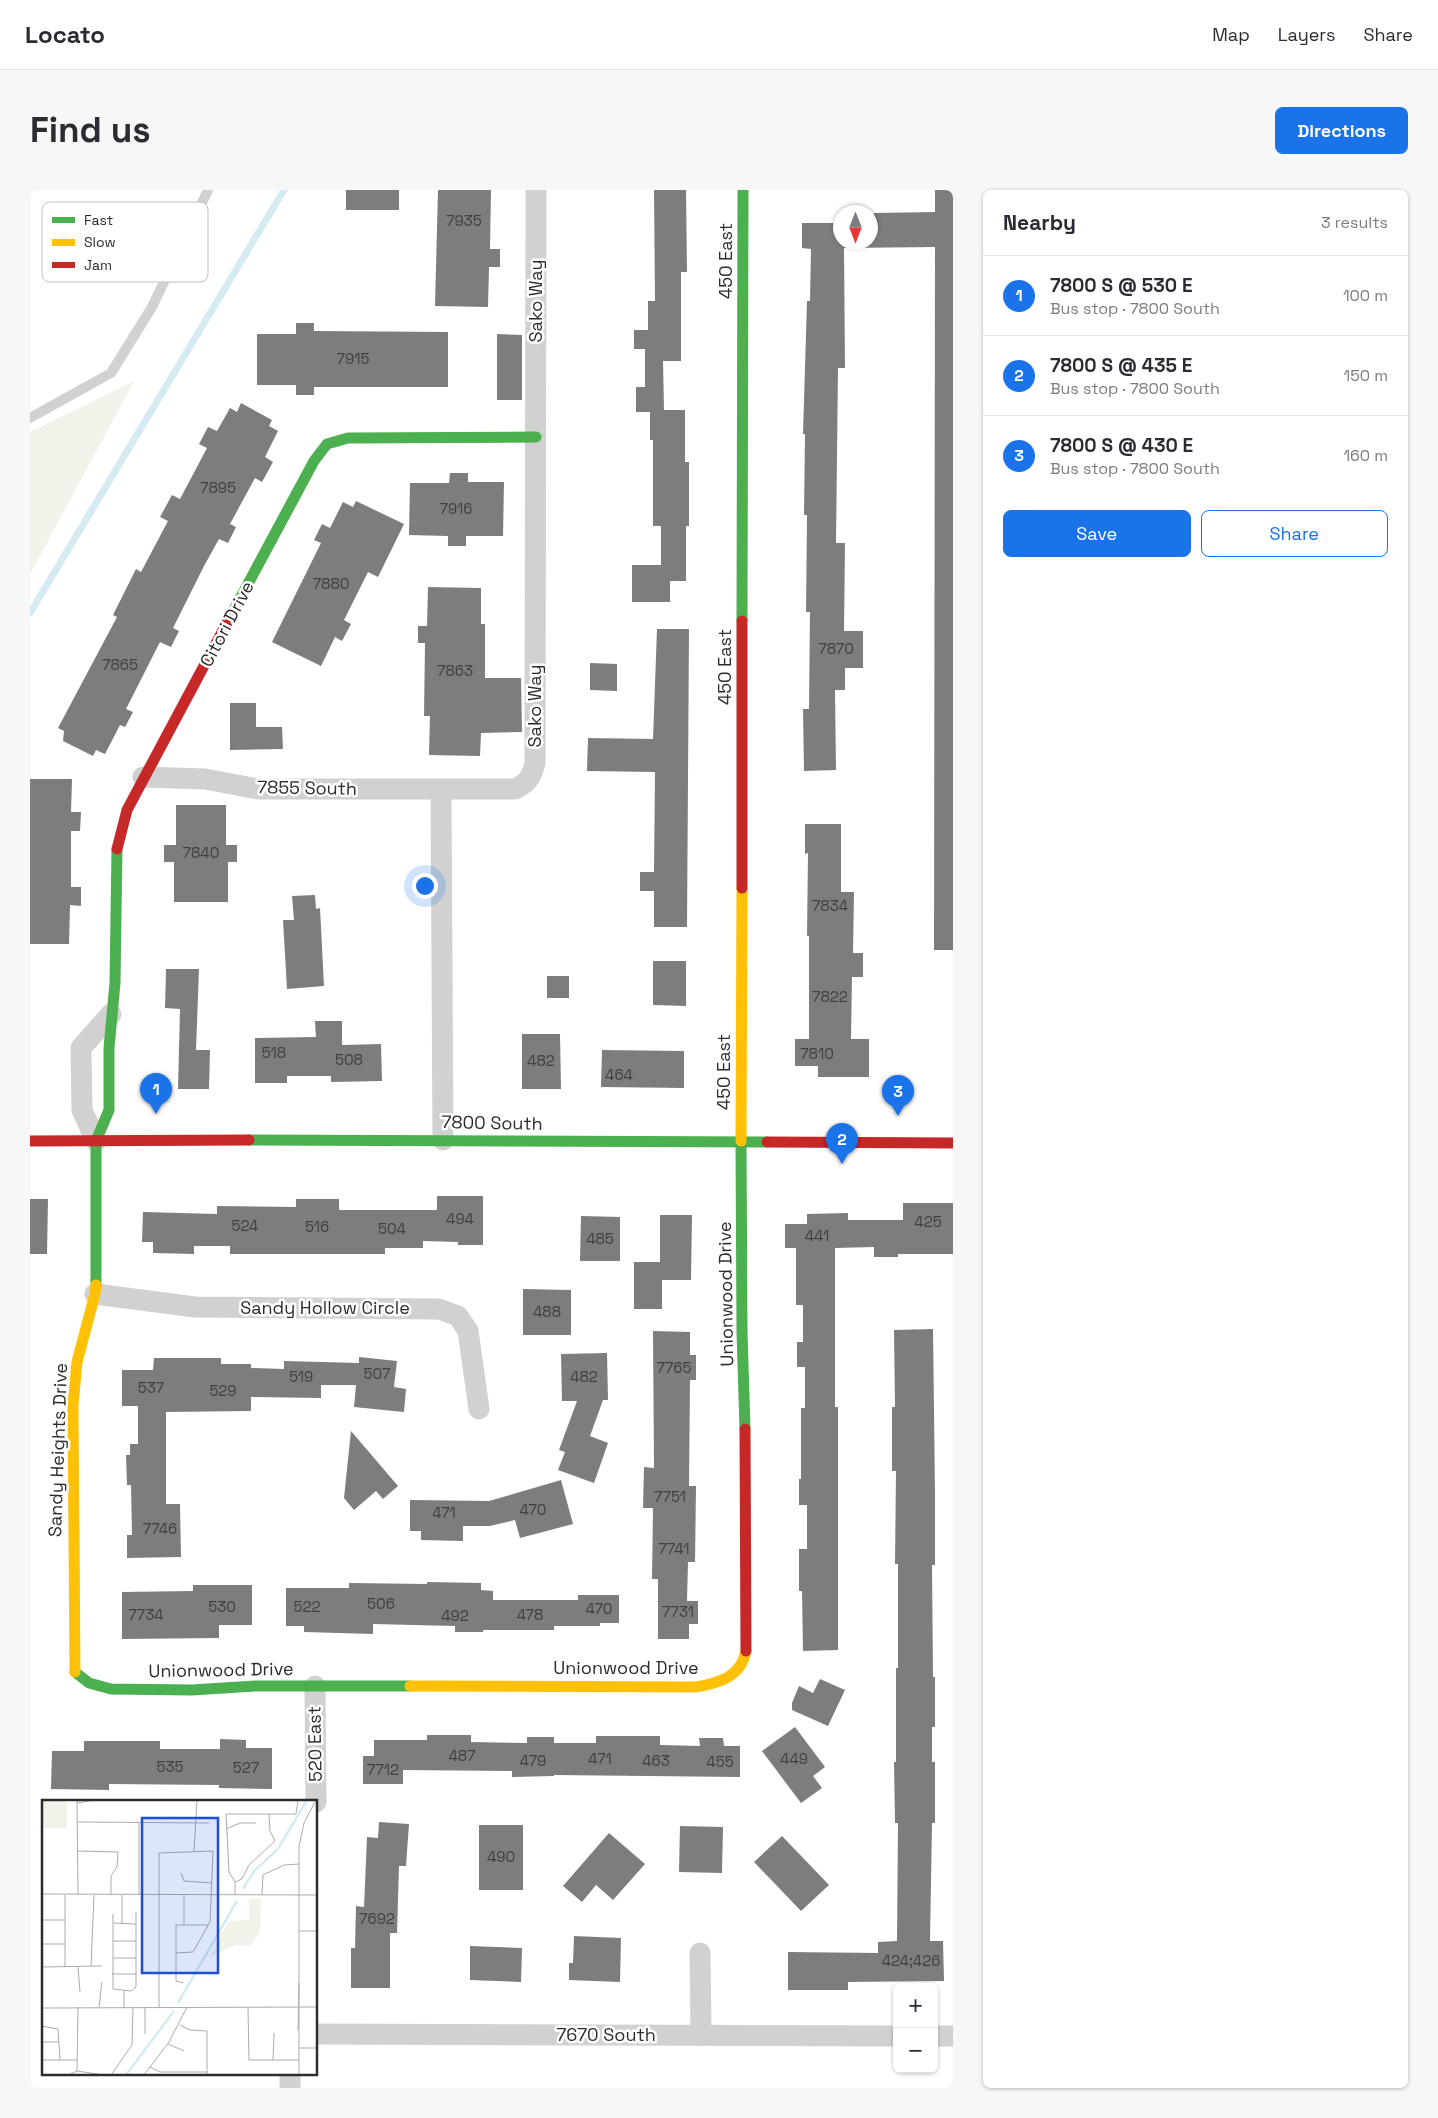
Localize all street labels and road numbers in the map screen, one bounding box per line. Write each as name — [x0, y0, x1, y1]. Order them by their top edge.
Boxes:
street label: 450 East — [714, 223, 737, 299]
street label: Sako Way — [524, 260, 547, 342]
street label: Citori Drive — [194, 577, 259, 671]
street label: 450 East — [713, 629, 736, 705]
street label: Sako Way — [523, 665, 546, 747]
street label: 7855 South — [257, 775, 357, 800]
street label: 450 East — [712, 1034, 735, 1110]
street label: 7800 South — [441, 1110, 543, 1135]
street label: Unionwood Drive — [713, 1221, 738, 1367]
street label: Sandy Hollow Circle — [240, 1296, 410, 1319]
street label: Sandy Heights Drive — [43, 1362, 72, 1538]
street label: Unionwood Drive — [553, 1656, 699, 1679]
street label: Unionwood Drive — [148, 1657, 294, 1682]
street label: 520 East — [302, 1706, 327, 1782]
street label: 7670 South — [556, 2023, 656, 2046]

